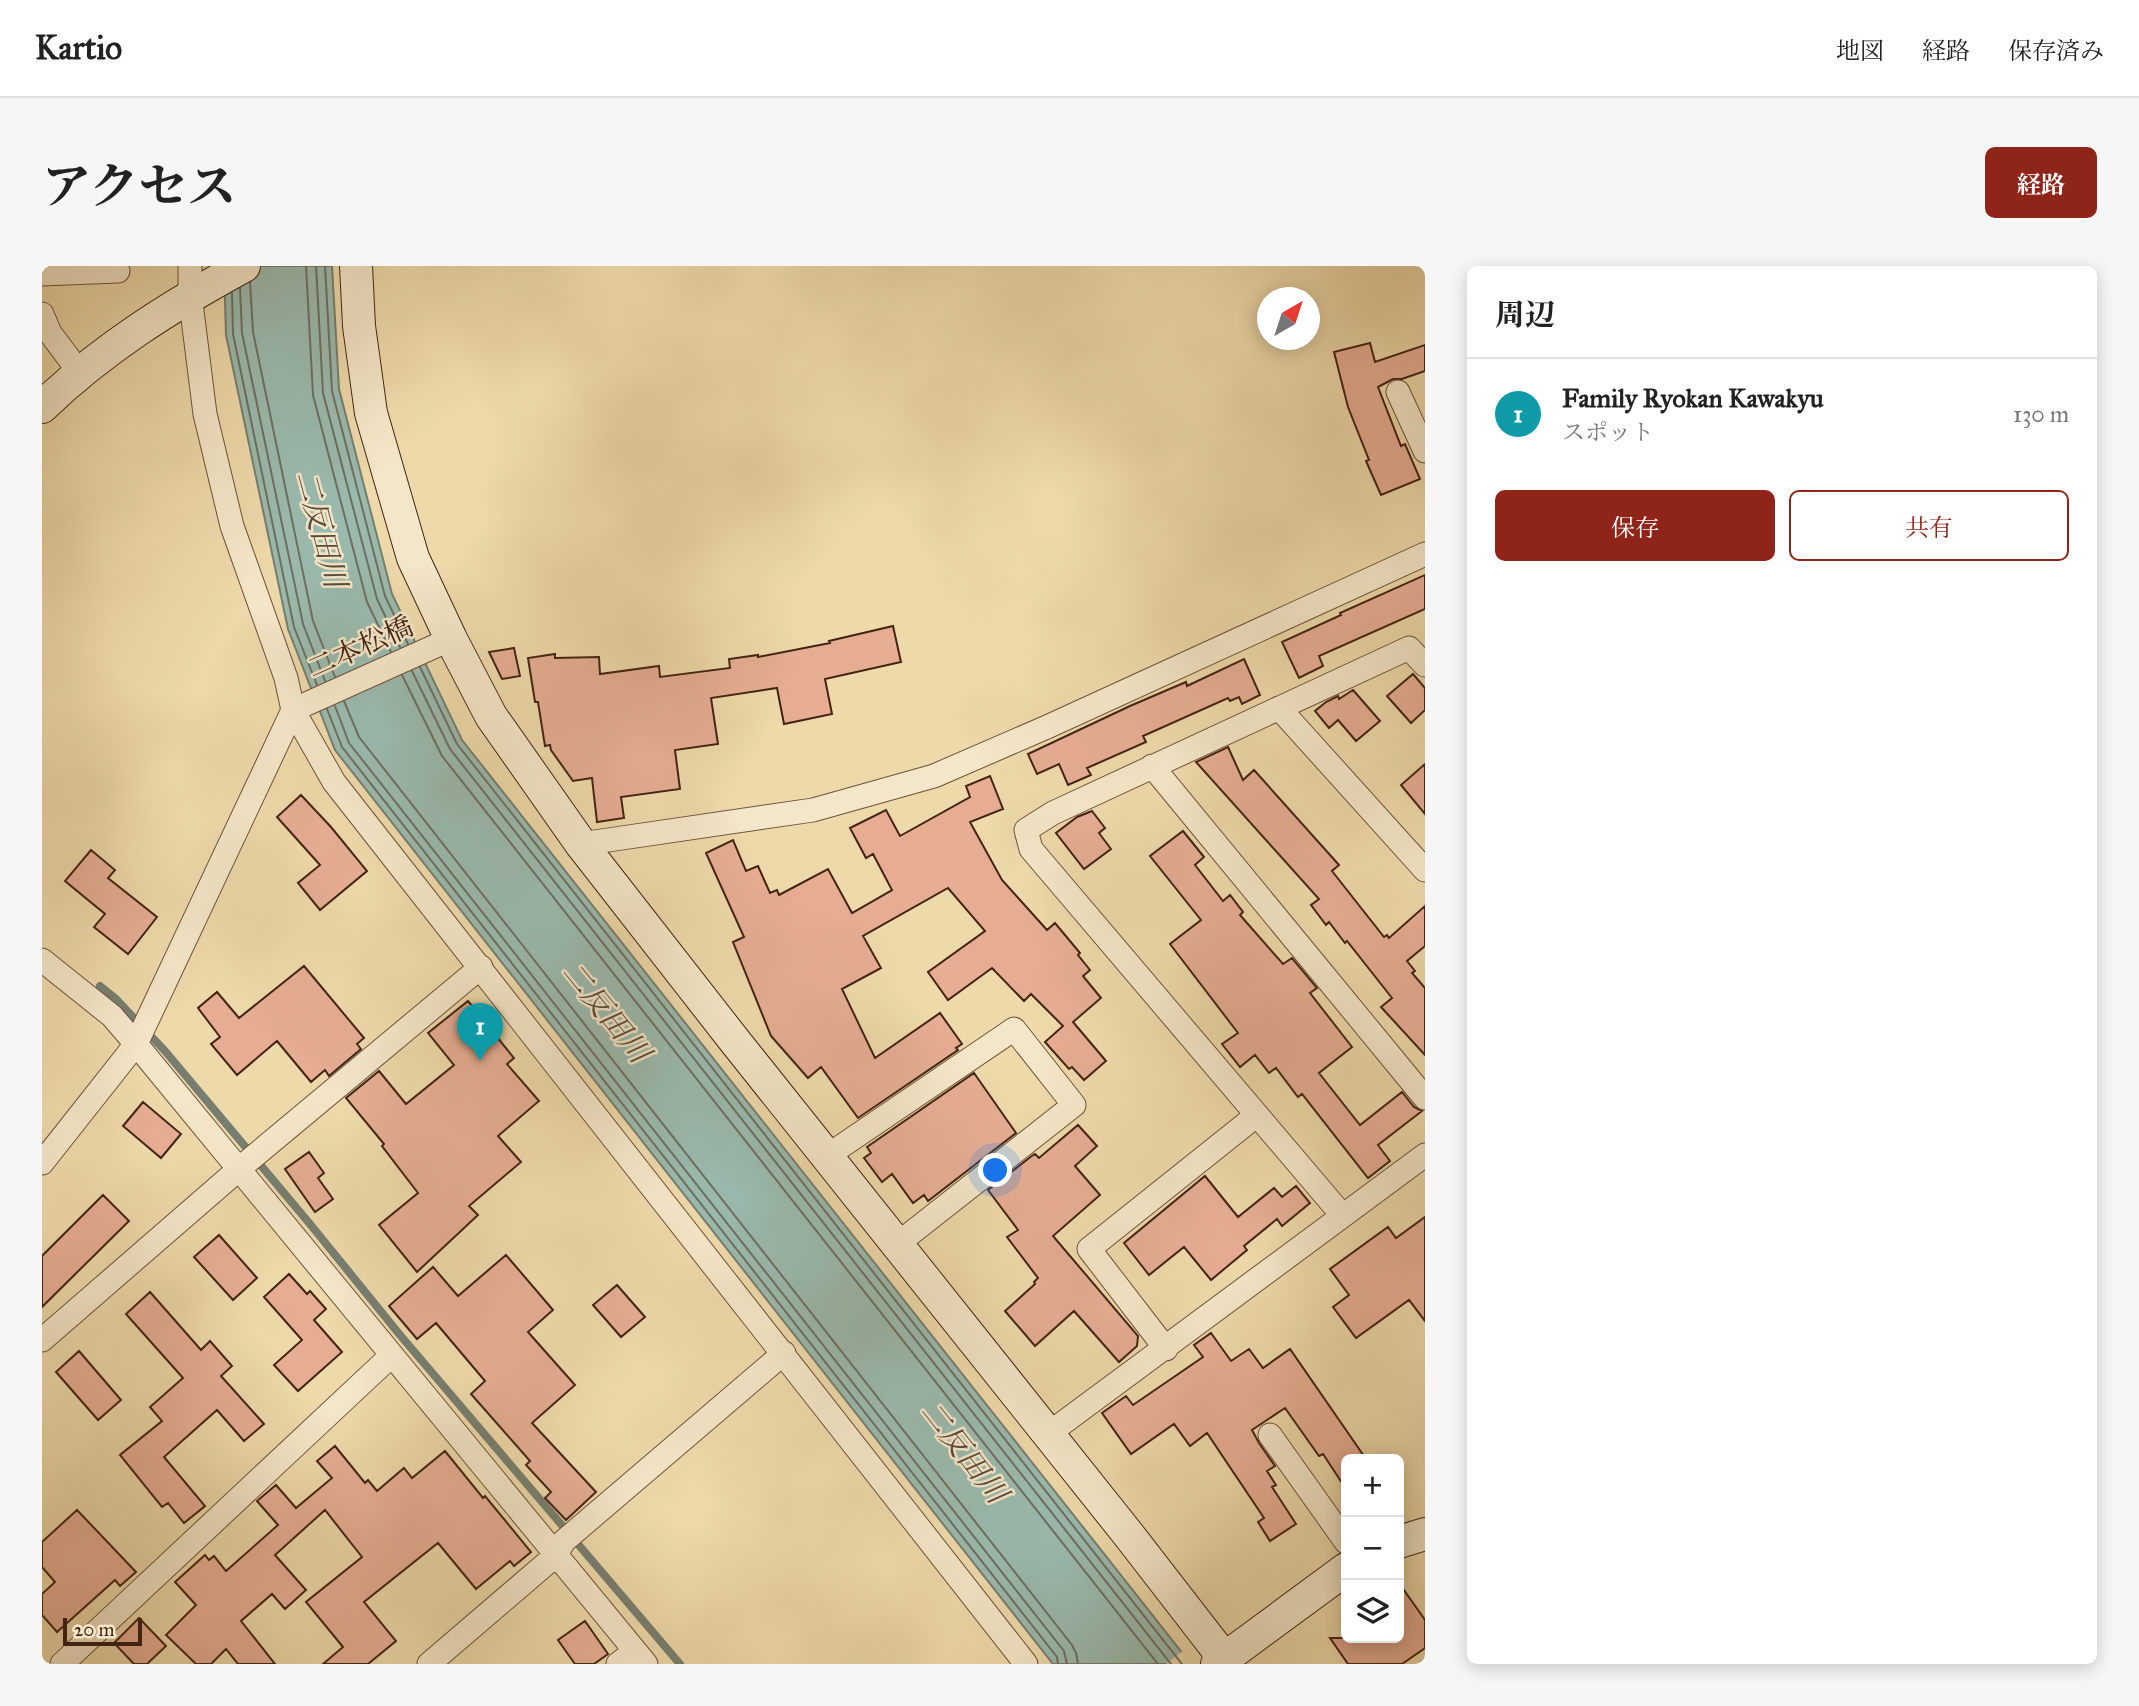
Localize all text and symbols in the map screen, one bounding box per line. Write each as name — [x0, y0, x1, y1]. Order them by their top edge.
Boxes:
text: Kartio — [35, 28, 122, 68]
text: 地図 — [1836, 36, 1884, 66]
text: 経路 — [1922, 36, 1970, 66]
text: 保存済み — [2008, 36, 2104, 66]
button: 経路 — [1985, 147, 2097, 218]
text: アクセス — [42, 157, 237, 216]
north arrow — [1257, 287, 1320, 350]
text: 周辺 — [1495, 297, 1555, 333]
text: Family Ryokan Kawakyu — [1562, 382, 1824, 414]
text: 1 — [1513, 400, 1523, 428]
text: 130 m — [2013, 400, 2069, 428]
text: スポット — [1562, 418, 1654, 446]
water label: 二反田川 — [288, 466, 355, 595]
button: 保存 — [1495, 490, 1775, 561]
button: 共有 — [1789, 490, 2069, 561]
street label: 二本松橋 — [302, 608, 418, 686]
water label: 二反田川 — [554, 954, 660, 1072]
pin: 1 — [457, 1003, 503, 1061]
your location — [978, 1153, 1012, 1187]
water label: 二反田川 — [913, 1394, 1017, 1513]
map controls — [1341, 1454, 1404, 1643]
button: + — [1341, 1454, 1404, 1517]
button: − — [1341, 1517, 1404, 1580]
button: layers — [1341, 1580, 1404, 1643]
scale bar — [63, 1615, 142, 1647]
text: 20 m — [74, 1618, 115, 1641]

